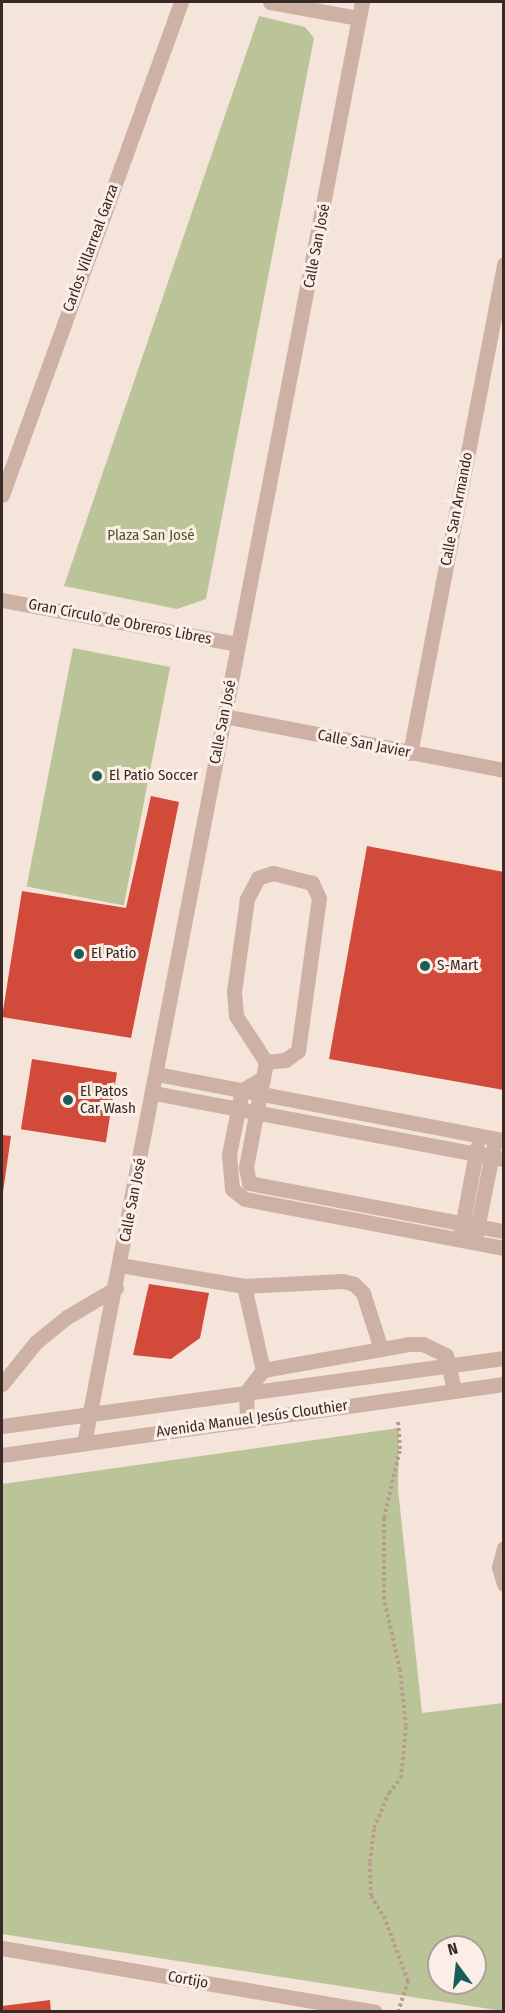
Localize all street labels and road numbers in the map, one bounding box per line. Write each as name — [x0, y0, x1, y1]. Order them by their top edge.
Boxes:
street label: Carlos Villarreal Garza — [60, 182, 122, 314]
street label: Calle San José — [300, 202, 334, 290]
street label: Calle San Armando — [437, 451, 477, 567]
street label: Gran Círculo de Obreros Libres — [27, 595, 213, 649]
street label: Calle San José — [206, 678, 240, 766]
street label: Calle San Javier — [316, 726, 412, 762]
street label: Calle San José — [116, 1156, 150, 1244]
street label: Avenida Manuel Jesús Clouthier — [155, 1397, 349, 1441]
street label: Cortijo — [166, 1968, 210, 1992]

